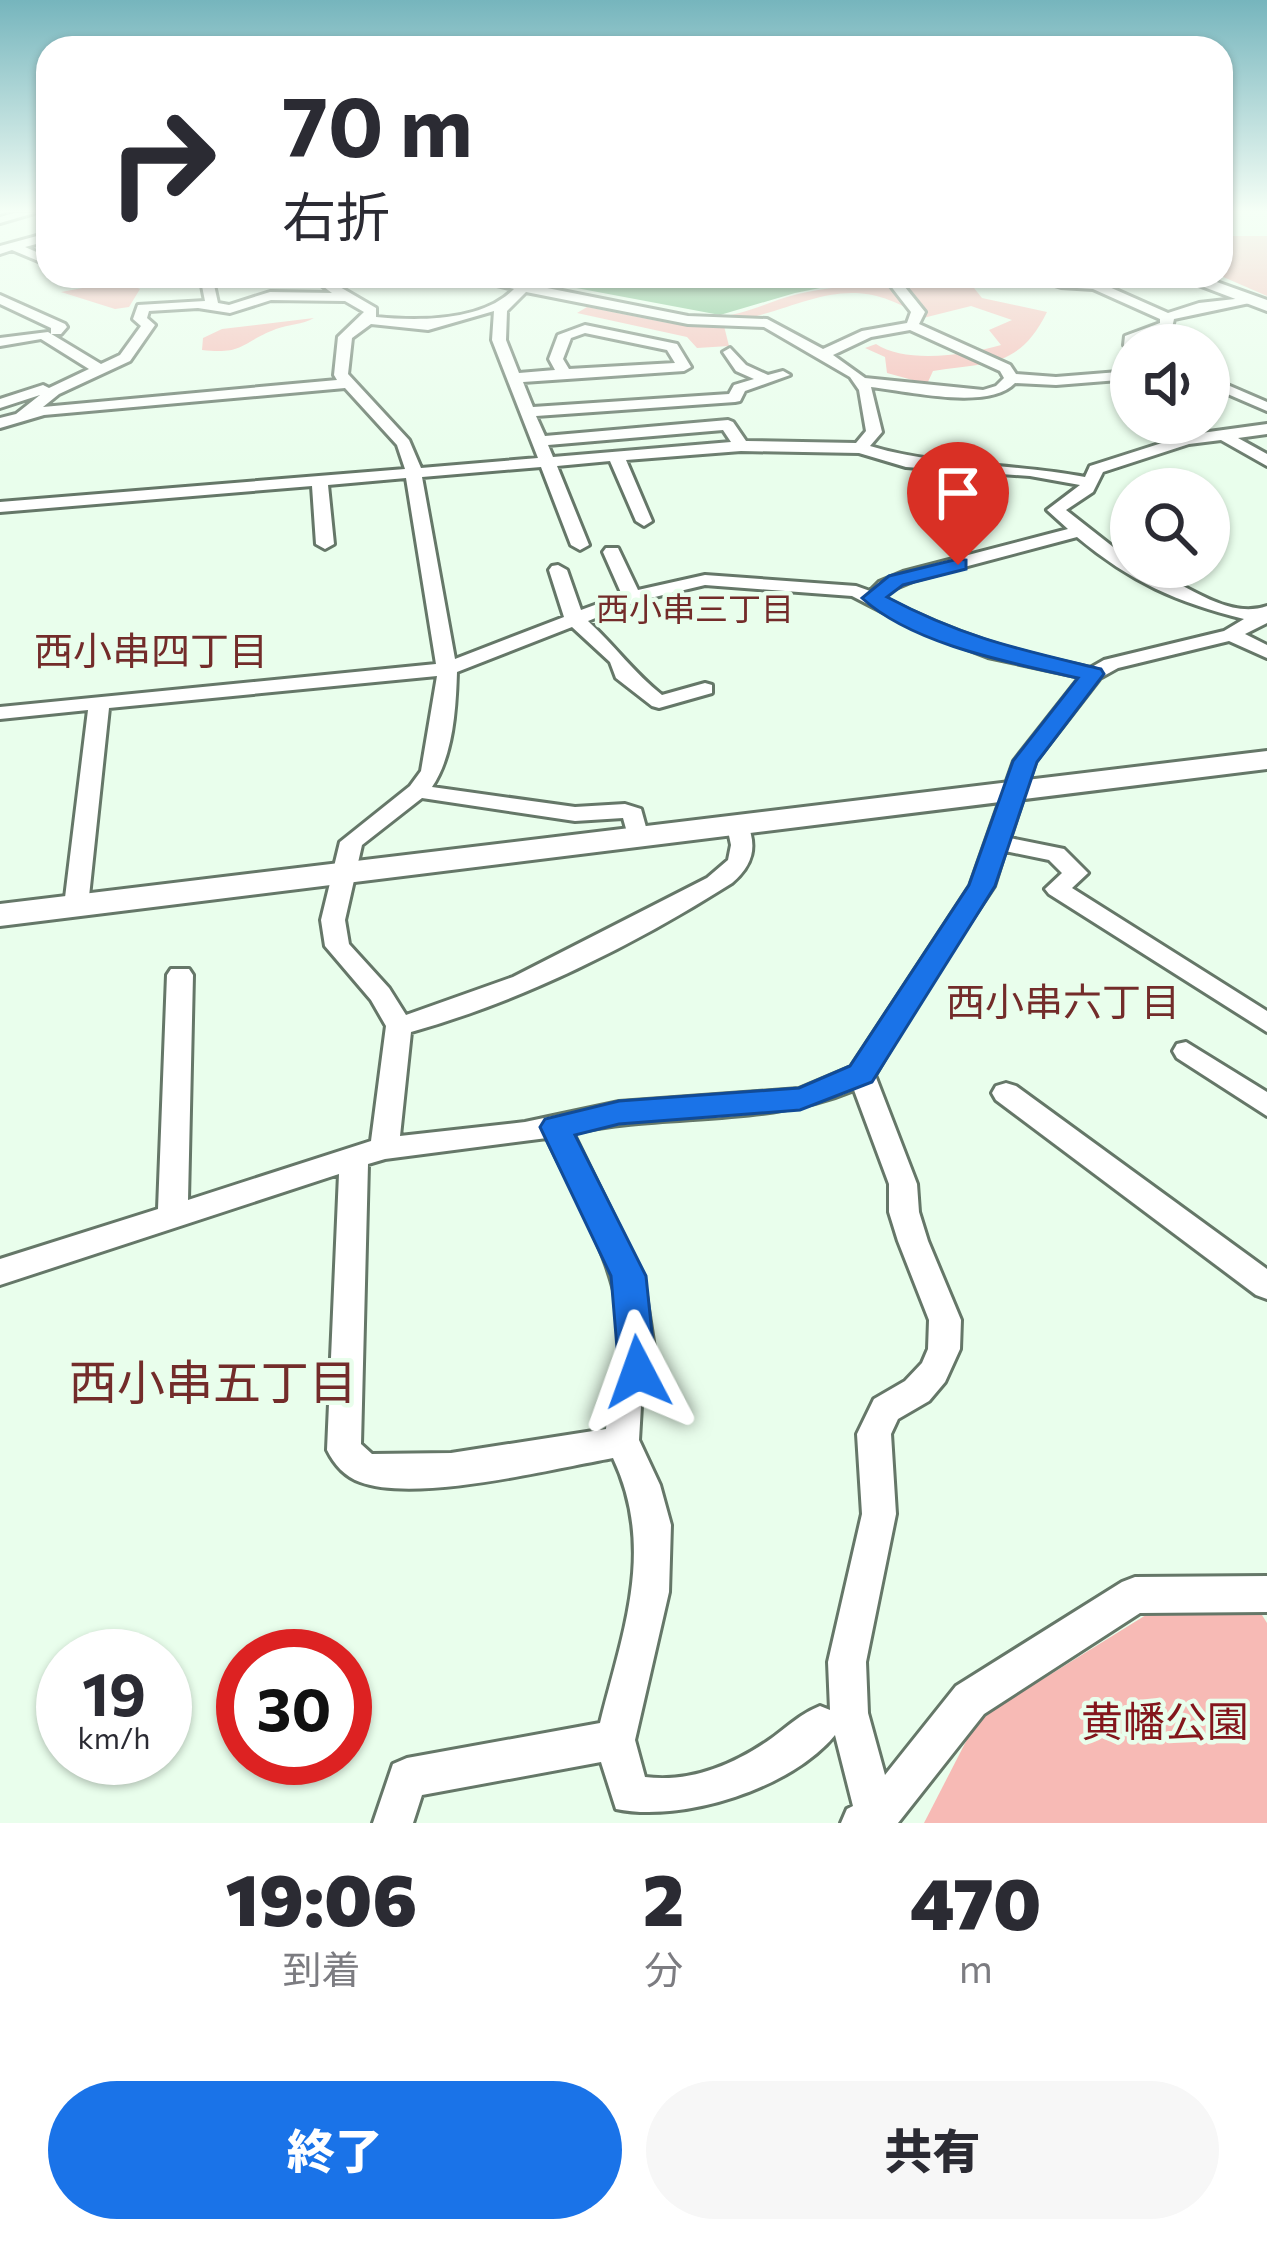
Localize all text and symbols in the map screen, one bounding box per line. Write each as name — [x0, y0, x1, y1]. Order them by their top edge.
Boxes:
text: 70 m — [282, 72, 473, 174]
icon: right — [84, 84, 240, 240]
text: 右折 — [282, 182, 390, 248]
map controls — [1110, 324, 1230, 588]
button: sound — [1110, 324, 1230, 444]
pin — [907, 442, 1009, 565]
icon: arrive — [925, 460, 991, 526]
button: search — [1110, 468, 1230, 588]
district label: 西小串三丁目 — [596, 587, 794, 628]
district label: 西小串四丁目 — [34, 625, 268, 673]
district label: 西小串六丁目 — [946, 976, 1180, 1024]
position arrow — [575, 1309, 701, 1435]
district label: 西小串五丁目 — [69, 1351, 357, 1410]
speed limit sign: 30 — [216, 1629, 372, 1785]
text: 19 — [82, 1655, 146, 1728]
park label: 黄幡公園 — [1081, 1694, 1249, 1746]
text: km/h — [78, 1718, 150, 1755]
text: 19:06 — [226, 1853, 417, 1941]
text: 2 — [643, 1853, 684, 1941]
text: 470 — [910, 1857, 1041, 1945]
text: m — [959, 1943, 993, 1991]
text: 到着 — [282, 1944, 360, 1992]
text: 分 — [644, 1944, 683, 1992]
button: 終了 — [48, 2081, 622, 2219]
button: 共有 — [646, 2081, 1219, 2219]

